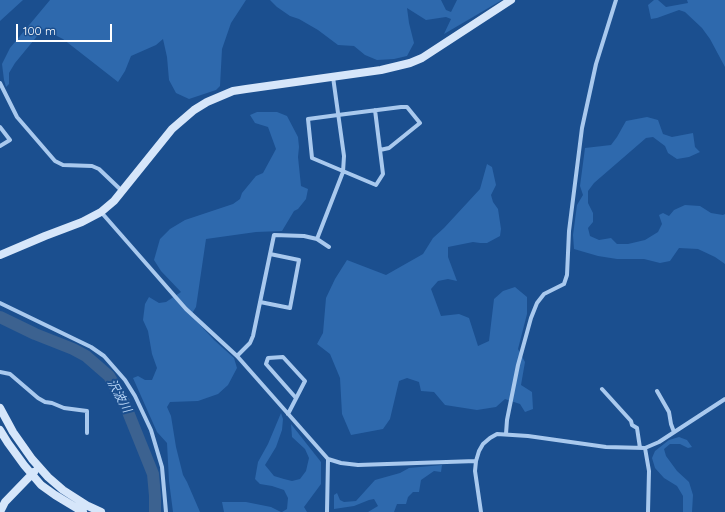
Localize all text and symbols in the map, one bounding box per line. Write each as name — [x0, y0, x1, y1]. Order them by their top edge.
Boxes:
scale bar — [18, 16, 114, 42]
text: 100 m — [23, 23, 56, 38]
water label: 沢波川 — [104, 377, 134, 415]

